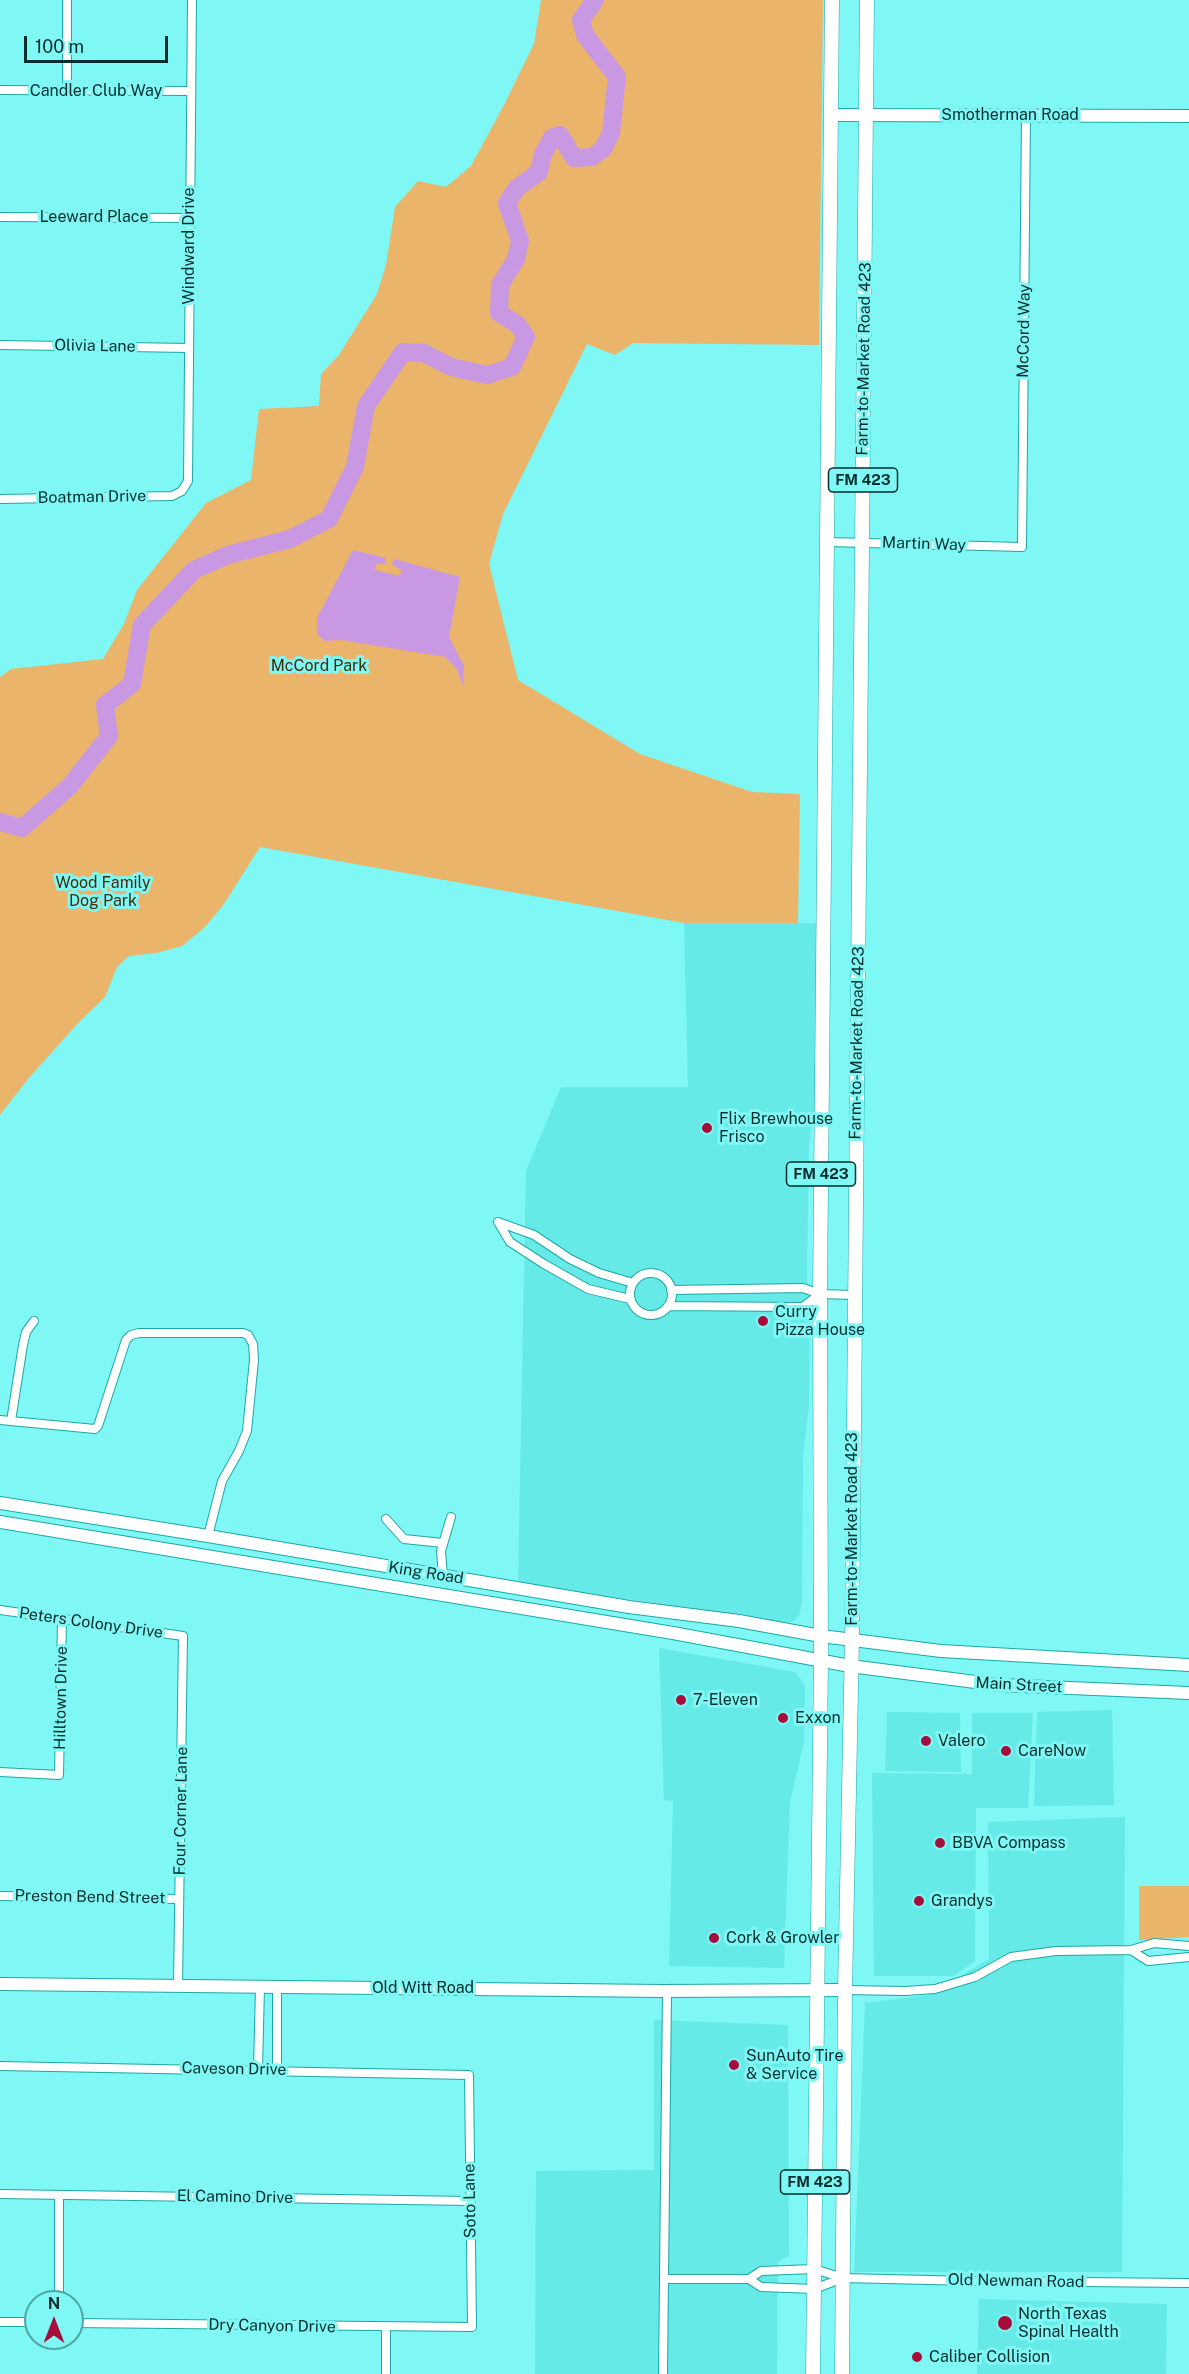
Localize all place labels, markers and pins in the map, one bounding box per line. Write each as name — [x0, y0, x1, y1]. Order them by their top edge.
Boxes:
place label: Flix Brewhouse Frisco — [719, 1109, 833, 1147]
marker: Flix Brewhouse Frisco — [700, 1121, 714, 1135]
place label: Curry Pizza House — [775, 1302, 865, 1340]
marker: Curry Pizza House — [756, 1314, 770, 1328]
place label: 7-Eleven — [693, 1690, 758, 1710]
marker: 7-Eleven — [674, 1693, 688, 1707]
place label: Exxon — [795, 1708, 841, 1728]
marker: Exxon — [776, 1711, 790, 1725]
place label: Valero — [938, 1731, 986, 1751]
marker: Valero — [919, 1734, 933, 1748]
place label: CareNow — [1018, 1741, 1086, 1761]
marker: CareNow — [999, 1744, 1013, 1758]
place label: BBVA Compass — [952, 1833, 1066, 1853]
marker: BBVA Compass — [933, 1836, 947, 1850]
place label: Grandys — [931, 1891, 993, 1911]
marker: Grandys — [912, 1894, 926, 1908]
place label: Cork & Growler — [726, 1928, 839, 1948]
marker: Cork & Growler — [707, 1931, 721, 1945]
place label: SunAuto Tire & Service — [746, 2046, 844, 2084]
marker: SunAuto Tire & Service — [727, 2058, 741, 2072]
place label: North Texas Spinal Health — [1018, 2304, 1119, 2342]
marker: North Texas Spinal Health — [996, 2314, 1014, 2332]
place label: Caliber Collision — [929, 2347, 1050, 2367]
marker: Caliber Collision — [910, 2350, 924, 2364]

